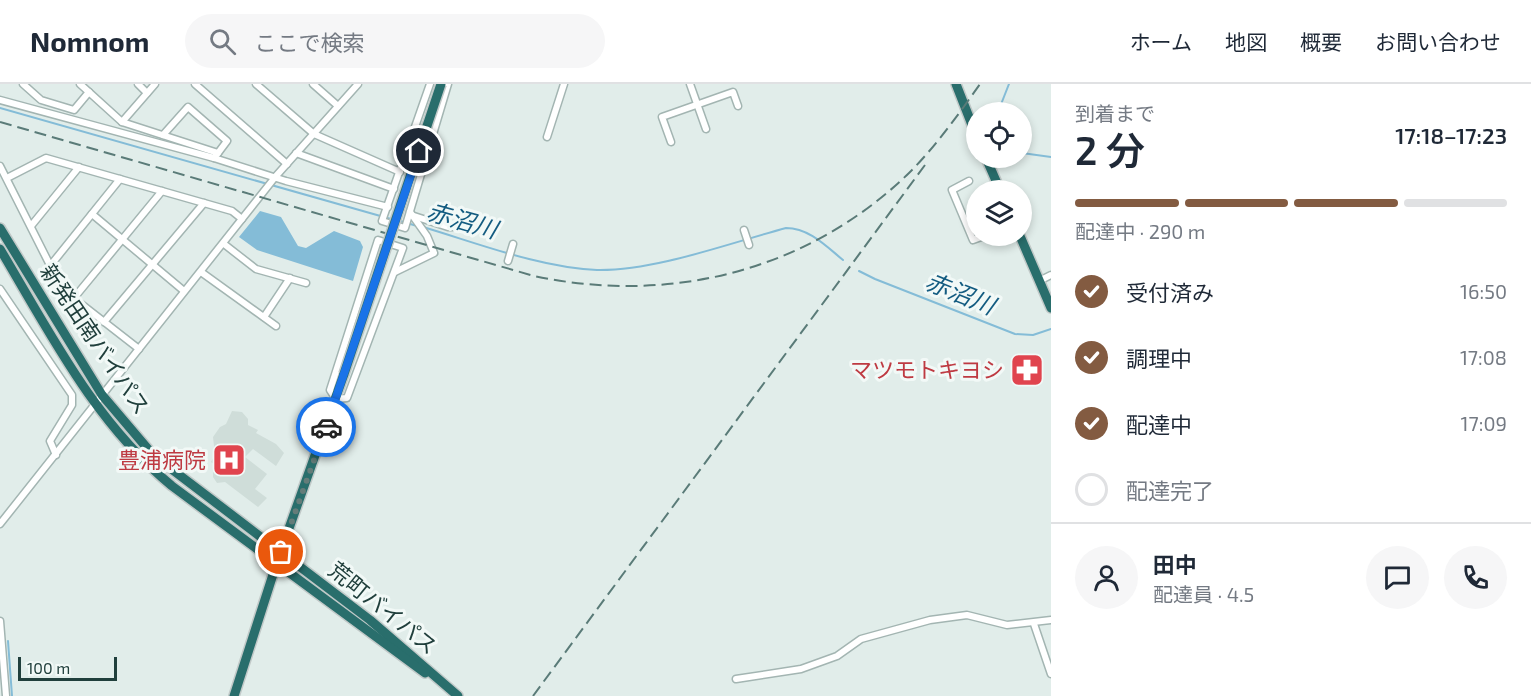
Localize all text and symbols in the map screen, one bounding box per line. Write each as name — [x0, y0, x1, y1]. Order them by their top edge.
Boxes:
search box — [185, 14, 605, 68]
text: Nomnom — [30, 24, 149, 58]
icon: search — [206, 25, 239, 58]
text: ここで検索 — [254, 29, 364, 55]
text: ホーム — [1130, 29, 1192, 54]
text: 地図 — [1225, 29, 1267, 54]
text: 概要 — [1300, 29, 1342, 54]
text: お問い合わせ — [1375, 29, 1501, 54]
text: 到着まで — [1075, 101, 1155, 125]
map controls — [966, 102, 1032, 246]
button: locate — [966, 102, 1032, 168]
text: 17:18–17:23 — [1395, 122, 1507, 148]
pin — [393, 125, 444, 176]
text: 2 分 — [1075, 126, 1145, 173]
icon: home — [402, 134, 435, 167]
button: layers — [966, 180, 1032, 246]
water label: 赤沼川 — [424, 196, 504, 244]
text: 配達中 · 290 m — [1075, 219, 1205, 243]
street label: 新発田南バイパス — [36, 258, 156, 418]
water label: 赤沼川 — [922, 266, 1002, 321]
icon: check — [1075, 275, 1108, 308]
text: 受付済み — [1126, 279, 1214, 305]
text: 16:50 — [1460, 279, 1507, 303]
icon: check — [1075, 341, 1108, 374]
text: 調理中 — [1126, 345, 1192, 371]
text: 17:08 — [1460, 345, 1507, 369]
pharmacy icon: マツモトキヨシ — [1009, 352, 1045, 388]
place label: マツモトキヨシ — [850, 356, 1004, 382]
courier — [296, 397, 356, 457]
icon: check — [1075, 407, 1108, 440]
icon: car — [310, 411, 343, 444]
text: 配達中 — [1126, 411, 1192, 437]
text: 17:09 — [1461, 411, 1507, 435]
hospital icon: 豊浦病院 — [211, 442, 247, 478]
place label: 豊浦病院 — [118, 446, 206, 472]
text: 配達完了 — [1126, 477, 1214, 503]
pin — [255, 526, 306, 577]
icon: bag — [264, 535, 297, 568]
button: person — [1075, 546, 1138, 609]
button: chat — [1366, 546, 1429, 609]
button: phone — [1444, 546, 1507, 609]
text: 田中 — [1153, 551, 1197, 577]
street label: 荒町バイパス — [324, 556, 443, 659]
text: 配達員 · 4.5 — [1153, 582, 1254, 606]
scale bar — [18, 654, 117, 682]
text: 100 m — [27, 658, 70, 677]

